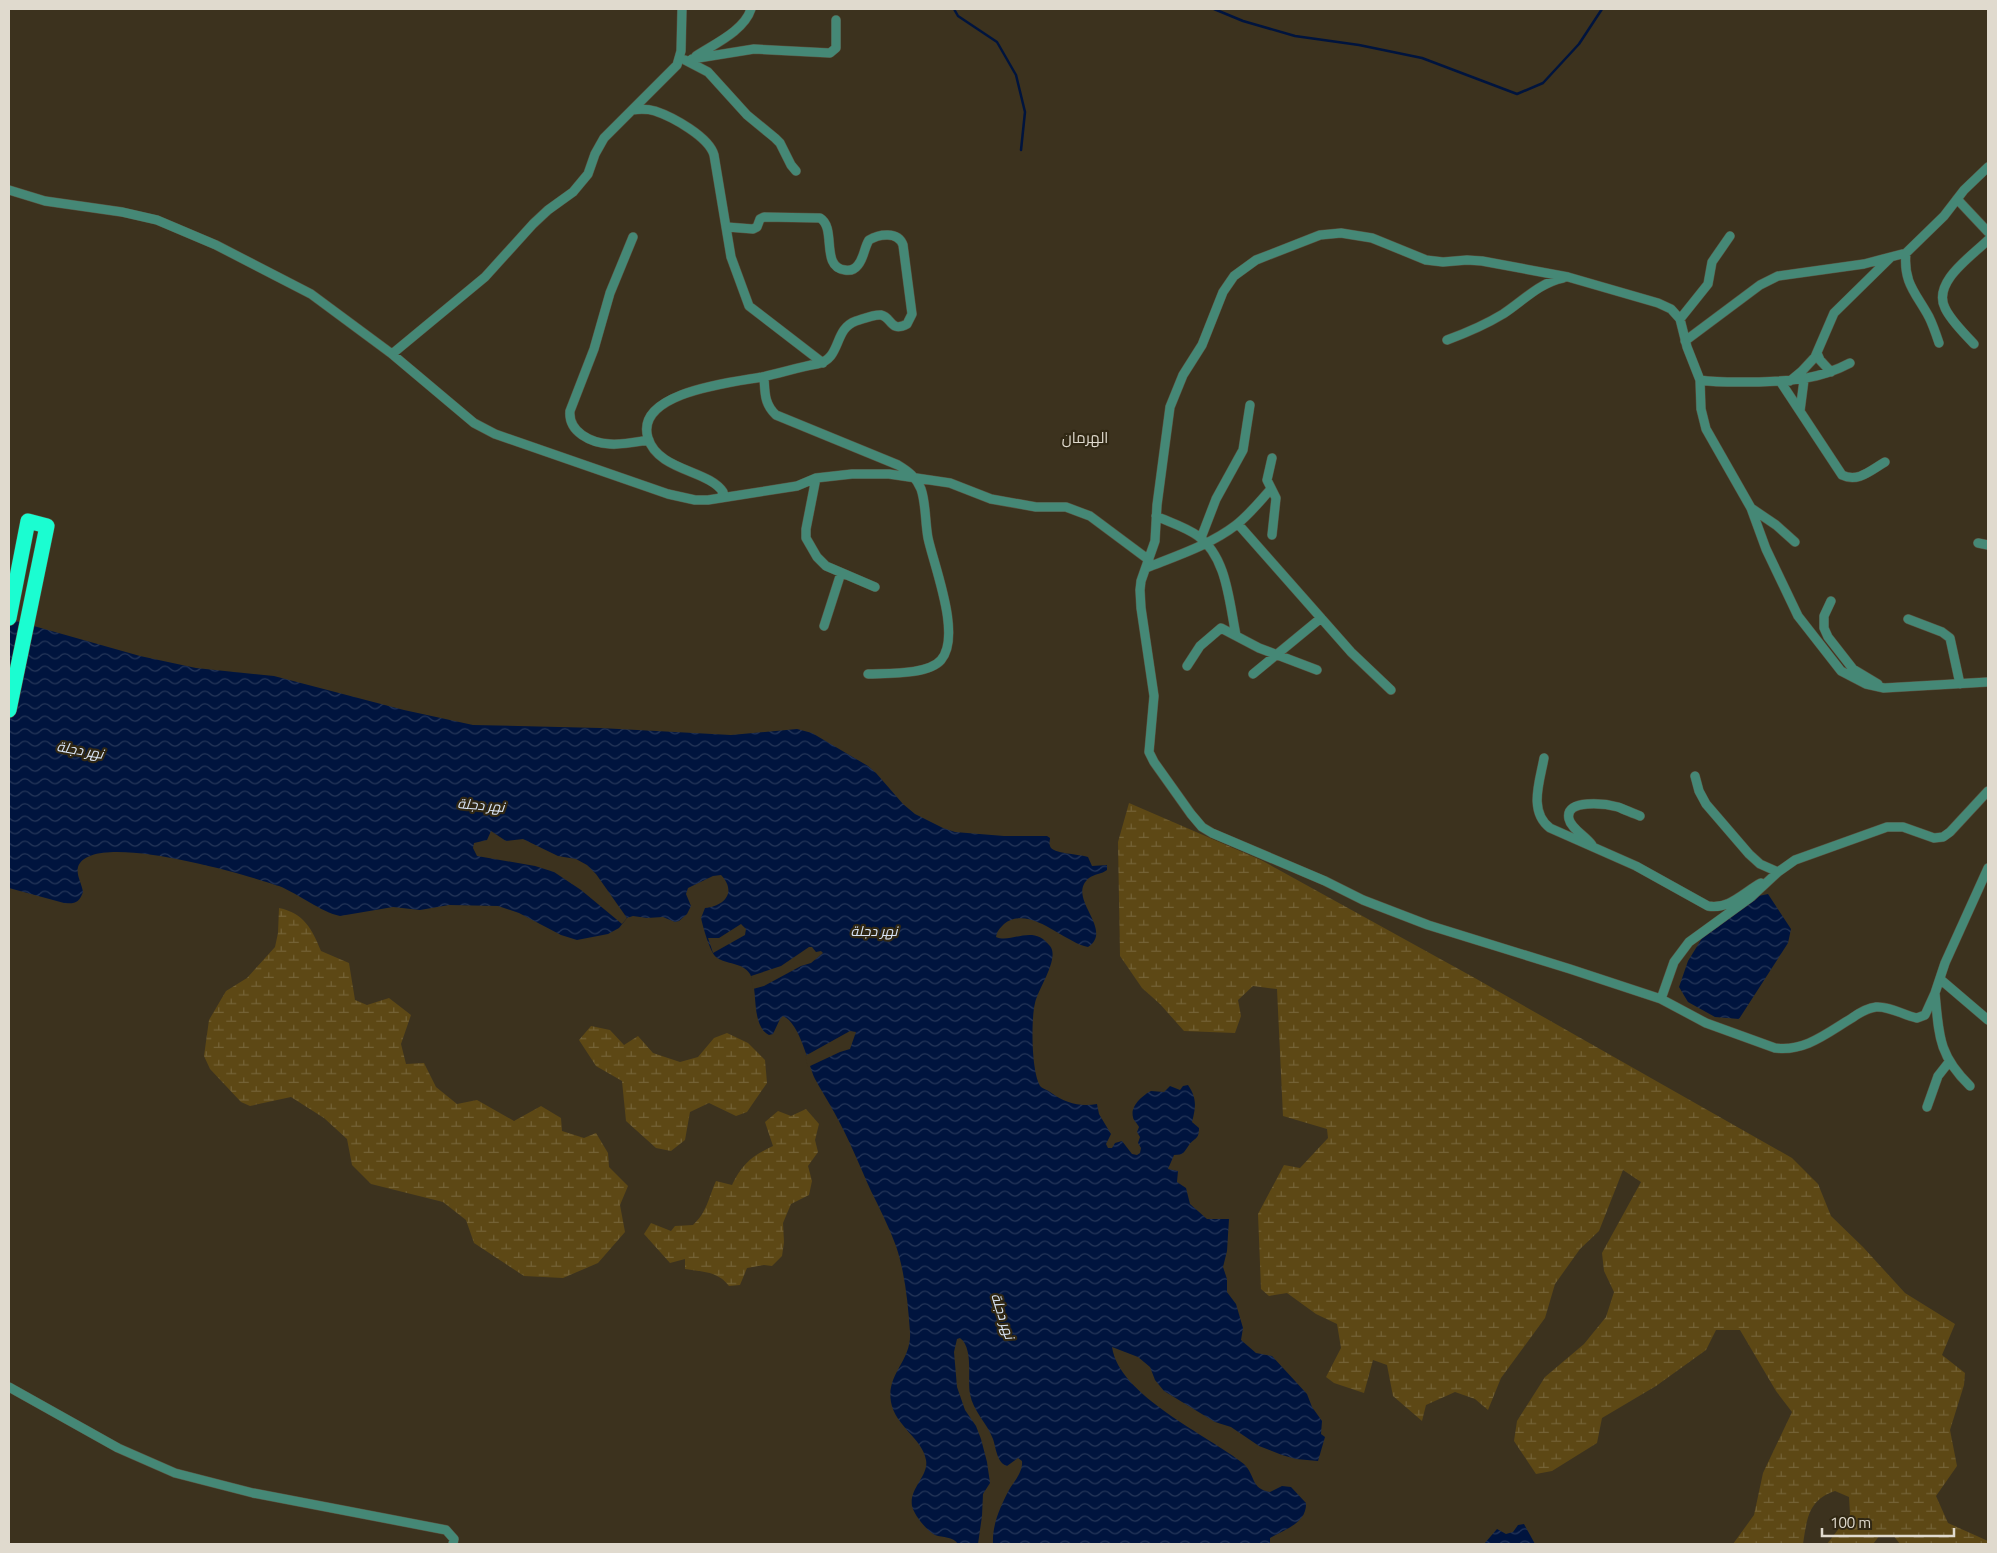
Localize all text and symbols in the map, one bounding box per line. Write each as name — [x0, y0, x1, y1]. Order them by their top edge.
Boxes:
district label: الهرمان — [1062, 426, 1108, 449]
water label: نهر دجلة — [55, 735, 106, 764]
water label: نهر دجلة — [457, 792, 507, 817]
water label: نهر دجلة — [850, 920, 899, 941]
water label: نهر دجلة — [986, 1290, 1021, 1343]
scale bar — [1822, 1506, 1954, 1538]
text: 100 m — [1830, 1511, 1871, 1534]

